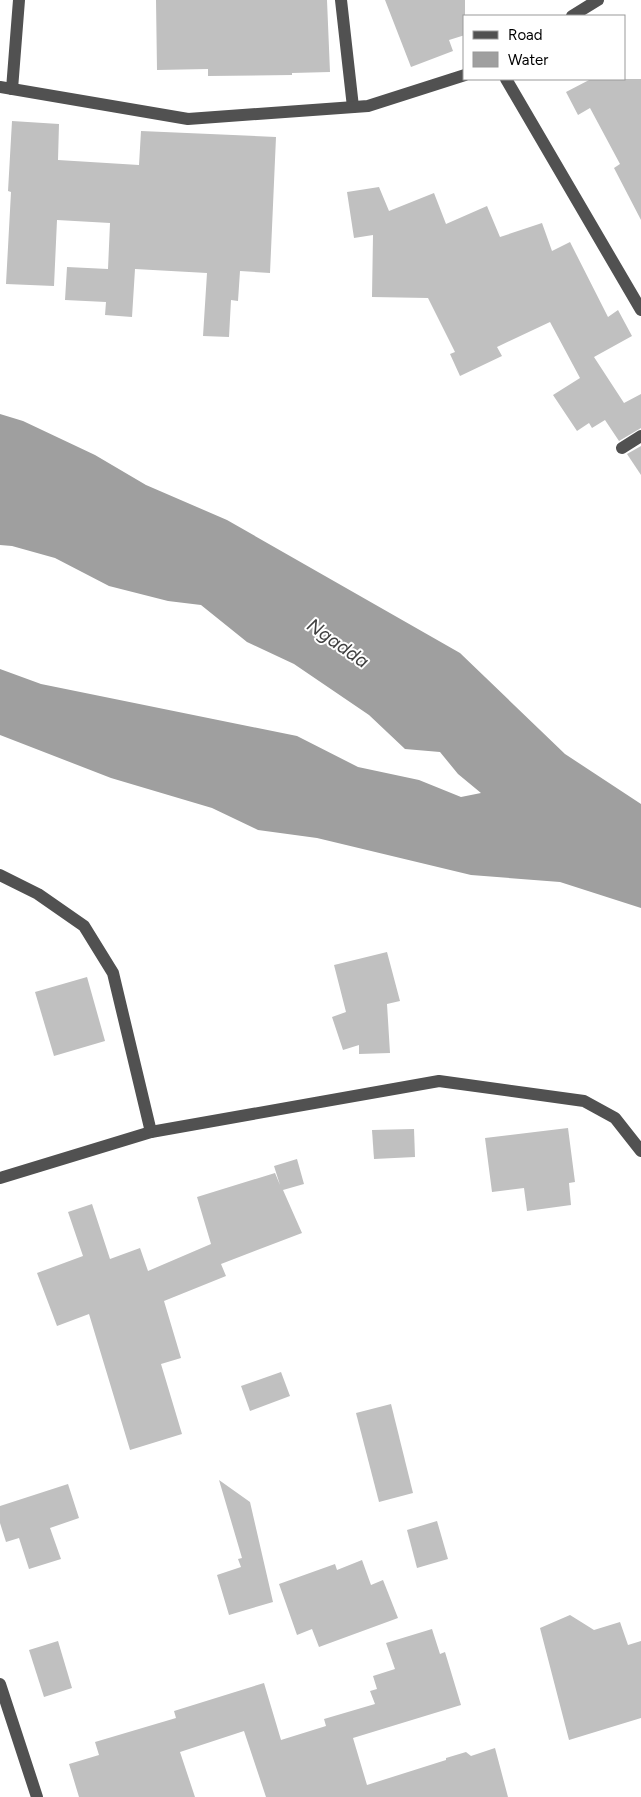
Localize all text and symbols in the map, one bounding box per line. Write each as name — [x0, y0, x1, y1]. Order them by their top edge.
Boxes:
legend — [463, 15, 626, 80]
text: Road — [508, 26, 543, 44]
text: Water — [508, 51, 548, 69]
water label: Ngadda — [303, 613, 373, 673]

